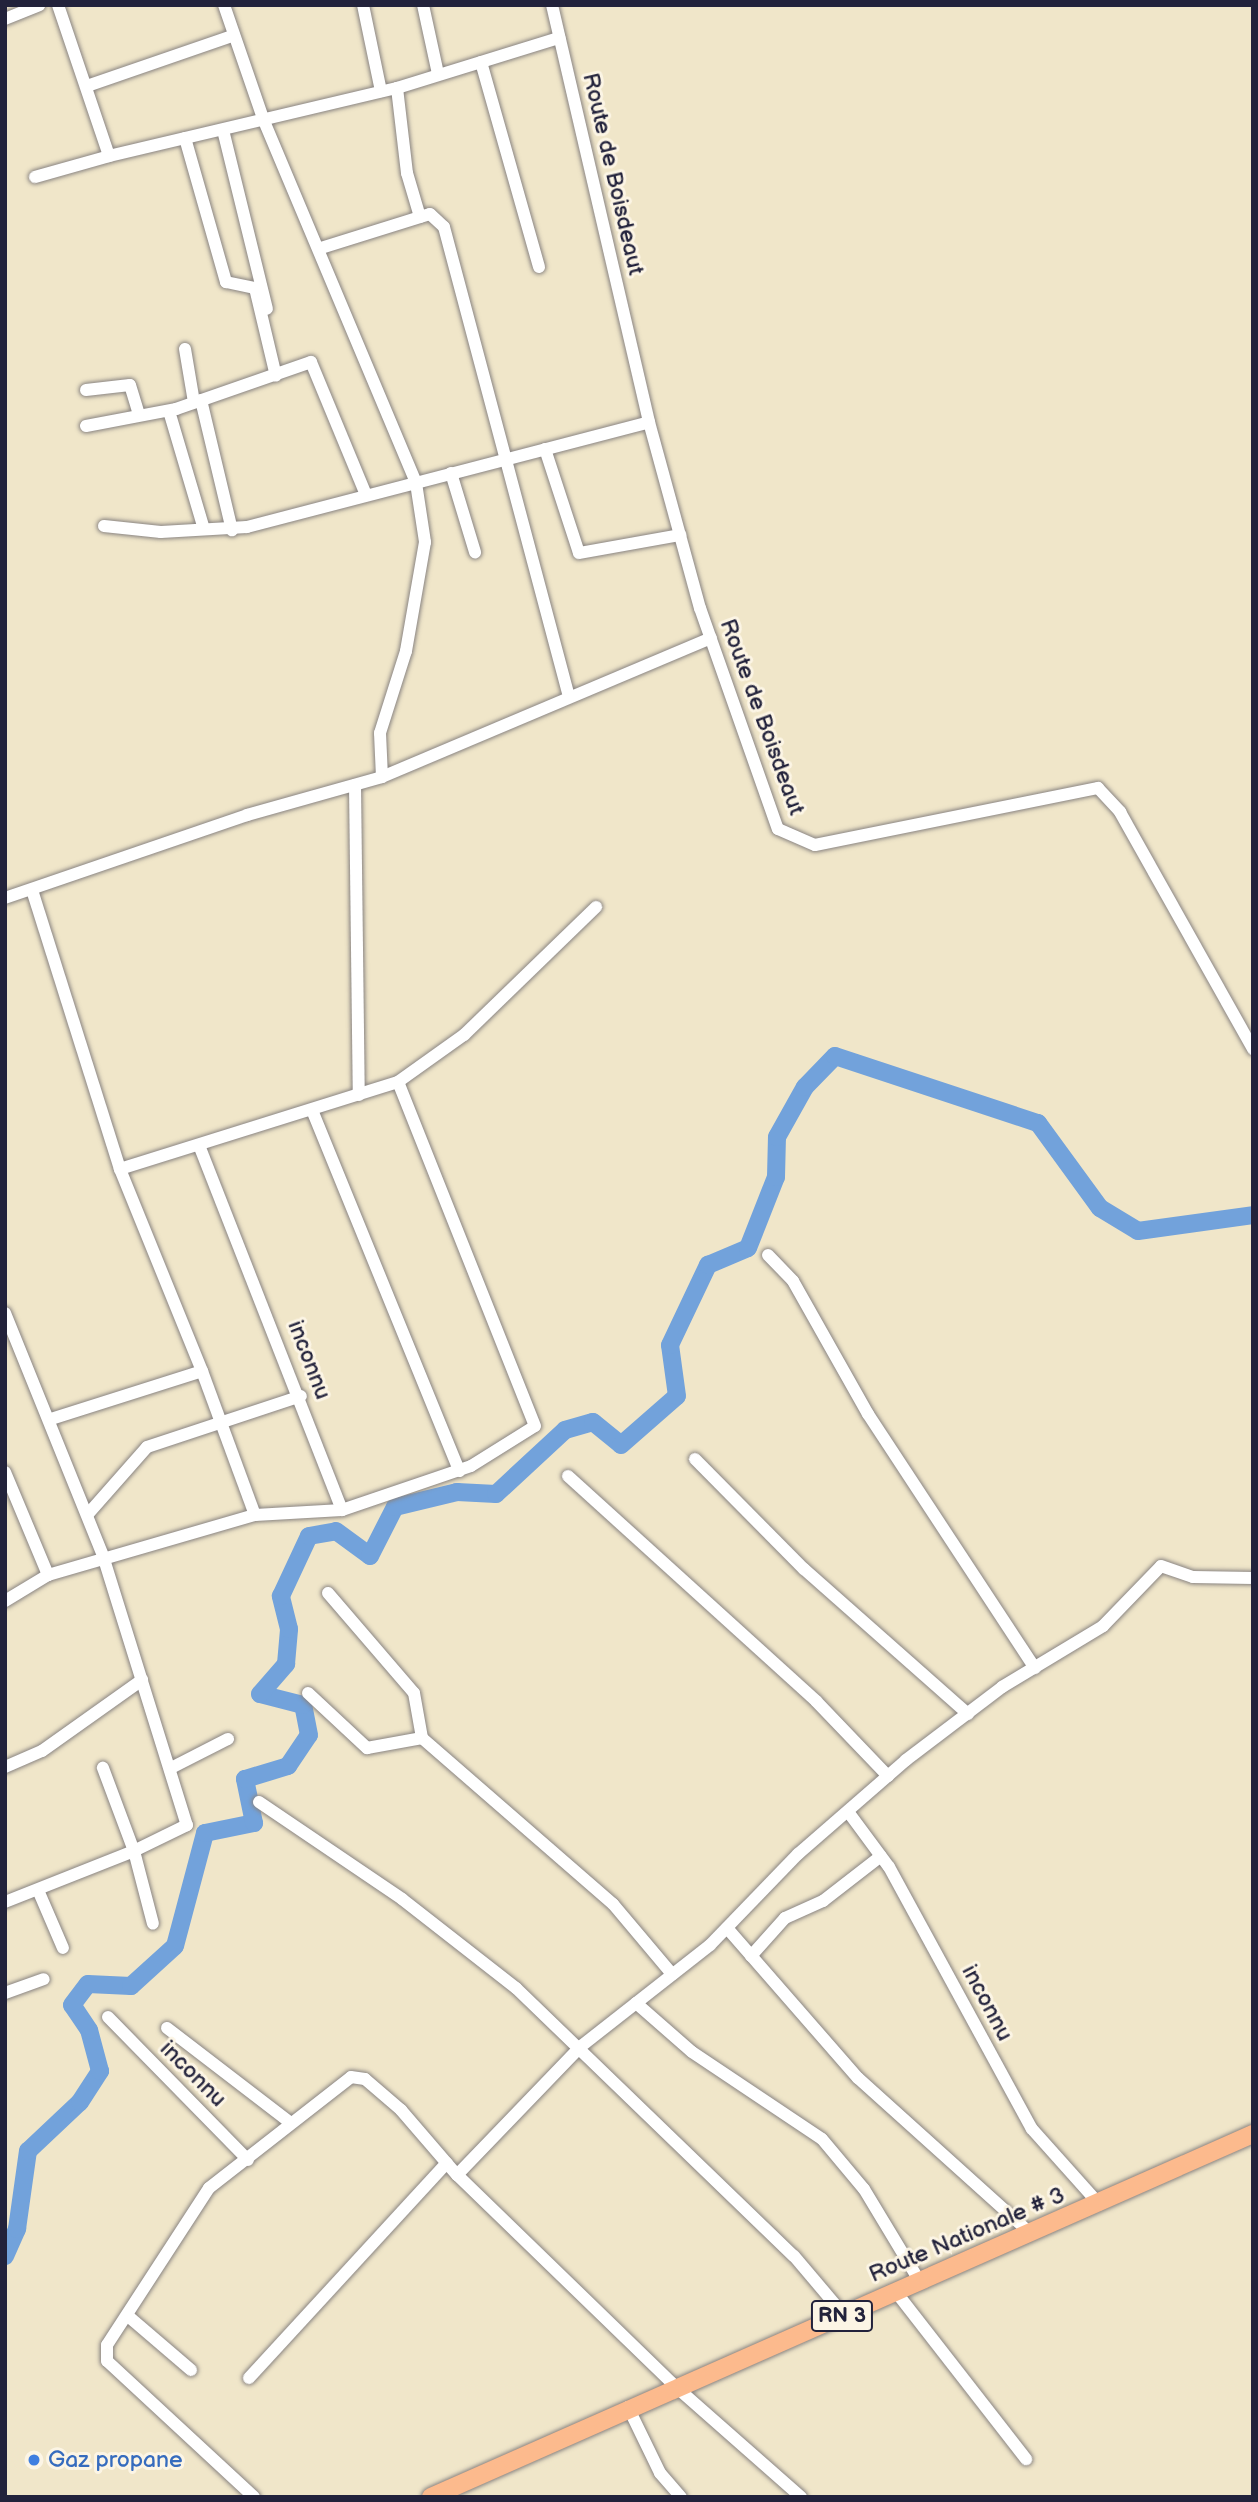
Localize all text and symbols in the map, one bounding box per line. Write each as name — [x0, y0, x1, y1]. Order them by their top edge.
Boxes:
street label: Route de Boisdeaut — [576, 70, 650, 278]
street label: Route de Boisdeaut — [714, 615, 810, 819]
street label: inconnu — [281, 1317, 337, 1403]
street label: inconnu — [955, 1960, 1019, 2046]
street label: inconnu — [154, 2035, 232, 2113]
street label: Route Nationale # 3 — [865, 2181, 1069, 2289]
road number: RN 3 — [810, 2298, 874, 2334]
place label: Gaz propane — [48, 2446, 183, 2474]
marker: Gaz propane — [26, 2452, 42, 2468]

